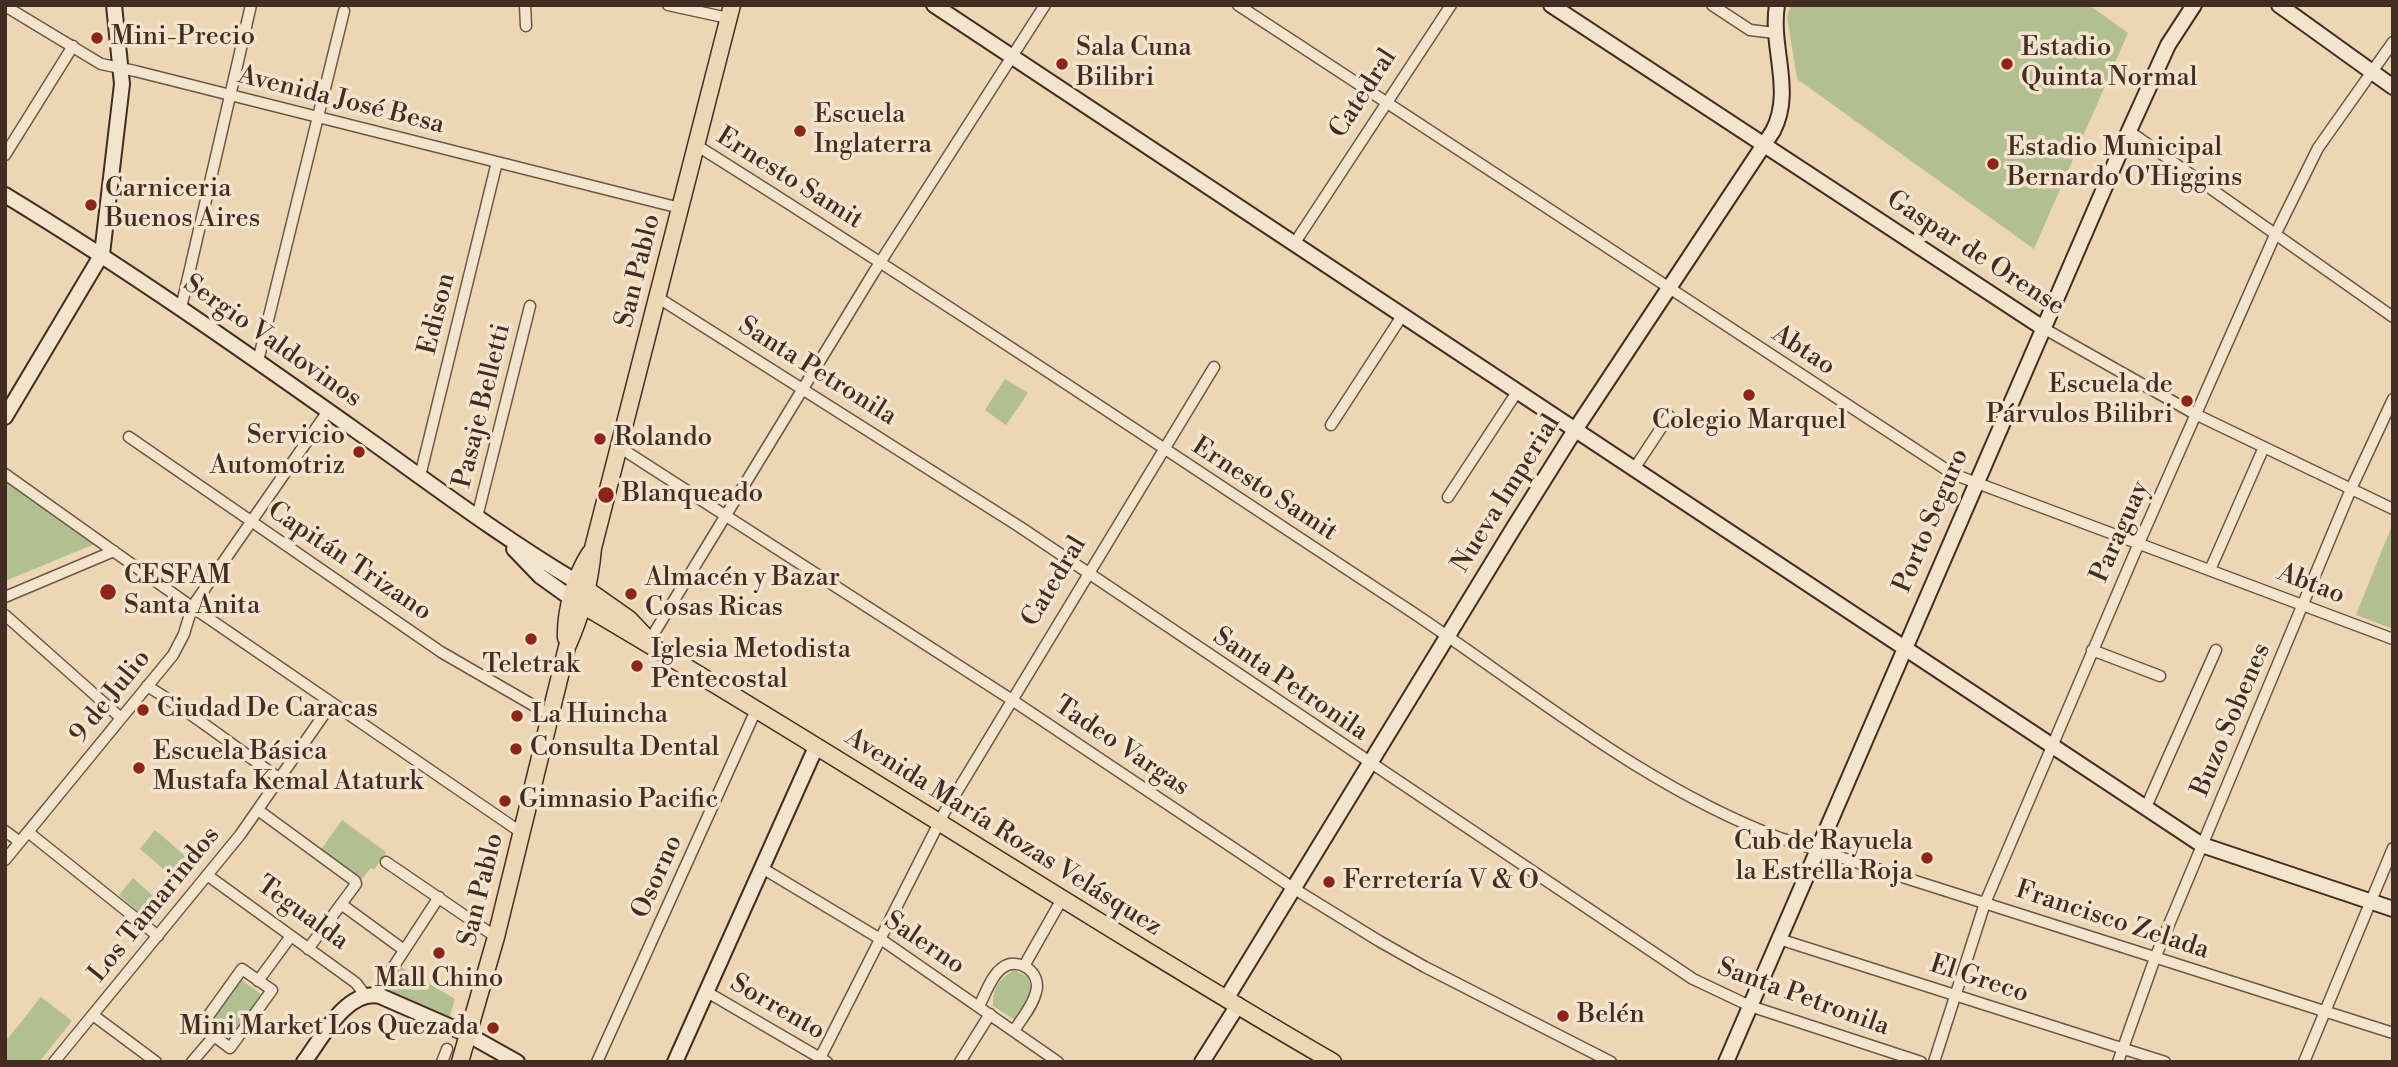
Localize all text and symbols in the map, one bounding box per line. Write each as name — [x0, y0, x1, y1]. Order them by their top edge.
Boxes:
place label: Mini-Precio — [111, 22, 255, 54]
marker: Mini-Precio — [89, 30, 105, 46]
place label: Sala Cuna Bilibri — [1076, 33, 1192, 94]
place label: Estadio Quinta Normal — [2021, 33, 2197, 94]
street label: Catedral — [1324, 44, 1404, 144]
marker: Sala Cuna Bilibri — [1054, 56, 1070, 72]
marker: Estadio Quinta Normal — [1999, 56, 2015, 72]
street label: Avenida José Besa — [235, 60, 447, 142]
place label: Escuela Inglaterra — [814, 100, 932, 162]
street label: Ernesto Samit — [710, 122, 868, 236]
marker: Escuela Inglaterra — [792, 123, 808, 139]
place label: Estadio Municipal Bernardo O'Higgins — [2007, 133, 2242, 194]
marker: Estadio Municipal Bernardo O'Higgins — [1985, 156, 2001, 172]
place label: Carniceria Buenos Aires — [105, 174, 260, 235]
street label: Gaspar de Orense — [1880, 185, 2070, 323]
marker: Carniceria Buenos Aires — [83, 197, 99, 213]
street label: San Pablo — [610, 211, 668, 331]
street label: Sergio Valdovinos — [177, 269, 367, 415]
street label: Edison — [413, 270, 463, 358]
street label: Santa Petronila — [732, 311, 902, 433]
street label: Abtao — [1765, 319, 1841, 383]
street label: Pasaje Belletti — [448, 321, 518, 491]
place label: Escuela de Párvulos Bilibri — [1986, 370, 2173, 432]
marker: Colegio Marquel — [1741, 387, 1757, 403]
marker: Escuela de Párvulos Bilibri — [2179, 393, 2195, 409]
place label: Colegio Marquel — [1652, 406, 1846, 438]
street label: Nueva Imperial — [1446, 409, 1568, 579]
place label: Servicio Automotriz — [210, 421, 345, 482]
place label: Rolando — [614, 423, 712, 455]
marker: Rolando — [592, 431, 608, 447]
street label: Ernesto Samit — [1185, 431, 1343, 549]
marker: Servicio Automotriz — [351, 444, 367, 460]
street label: Porto Seguro — [1888, 444, 1976, 598]
street label: Paraguay — [2085, 476, 2157, 588]
place label: Blanqueado — [622, 479, 763, 511]
marker: Blanqueado — [596, 485, 616, 505]
street label: Capitán Trizano — [261, 496, 437, 628]
street label: Catedral — [1016, 531, 1094, 633]
street label: Abtao — [2273, 558, 2349, 612]
place label: CESFAM Santa Anita — [124, 561, 260, 622]
place label: Almacén y Bazar Cosas Ricas — [645, 563, 840, 624]
marker: CESFAM Santa Anita — [98, 582, 118, 602]
marker: Almacén y Bazar Cosas Ricas — [623, 586, 639, 602]
street label: Santa Petronila — [1206, 622, 1374, 748]
marker: Teletrak — [523, 631, 539, 647]
place label: Iglesia Metodista Pentecostal — [651, 635, 851, 696]
street label: Buzo Sobenes — [2186, 639, 2278, 801]
street label: 9 de Julio — [64, 644, 158, 750]
place label: Teletrak — [483, 650, 579, 682]
marker: Iglesia Metodista Pentecostal — [629, 658, 645, 674]
street label: Tadeo Vargas — [1047, 690, 1195, 804]
place label: Ciudad De Caracas — [157, 694, 378, 726]
place label: La Huincha — [531, 700, 668, 732]
marker: Ciudad De Caracas — [135, 702, 151, 718]
marker: La Huincha — [509, 708, 525, 724]
street label: Avenida María Rozas Velásquez — [839, 722, 1167, 944]
place label: Consulta Dental — [530, 733, 719, 765]
place label: Escuela Básica Mustafa Kemal Ataturk — [153, 737, 423, 798]
marker: Consulta Dental — [508, 741, 524, 757]
marker: Escuela Básica Mustafa Kemal Ataturk — [131, 760, 147, 776]
place label: Gimnasio Pacific — [519, 785, 718, 817]
marker: Gimnasio Pacific — [497, 793, 513, 809]
street label: Los Tamarindos — [83, 821, 227, 989]
place label: Cub de Rayuela la Estrella Roja — [1734, 827, 1913, 888]
street label: San Pablo — [453, 830, 511, 950]
street label: Osorno — [626, 830, 690, 924]
marker: Cub de Rayuela la Estrella Roja — [1919, 850, 1935, 866]
place label: Ferretería V & O — [1343, 866, 1539, 898]
street label: Tegualda — [250, 870, 354, 958]
marker: Ferretería V & O — [1321, 874, 1337, 890]
street label: Francisco Zelada — [2011, 875, 2213, 967]
street label: Salerno — [878, 906, 970, 982]
marker: Mall Chino — [431, 945, 447, 961]
street label: El Greco — [1926, 949, 2032, 1011]
street label: Santa Petronila — [1713, 952, 1893, 1044]
place label: Mall Chino — [375, 964, 503, 996]
street label: Sorrento — [724, 968, 830, 1048]
place label: Belén — [1577, 1000, 1645, 1032]
marker: Belén — [1555, 1008, 1571, 1024]
place label: Mini Market Los Quezada — [179, 1012, 479, 1044]
marker: Mini Market Los Quezada — [485, 1020, 501, 1036]

